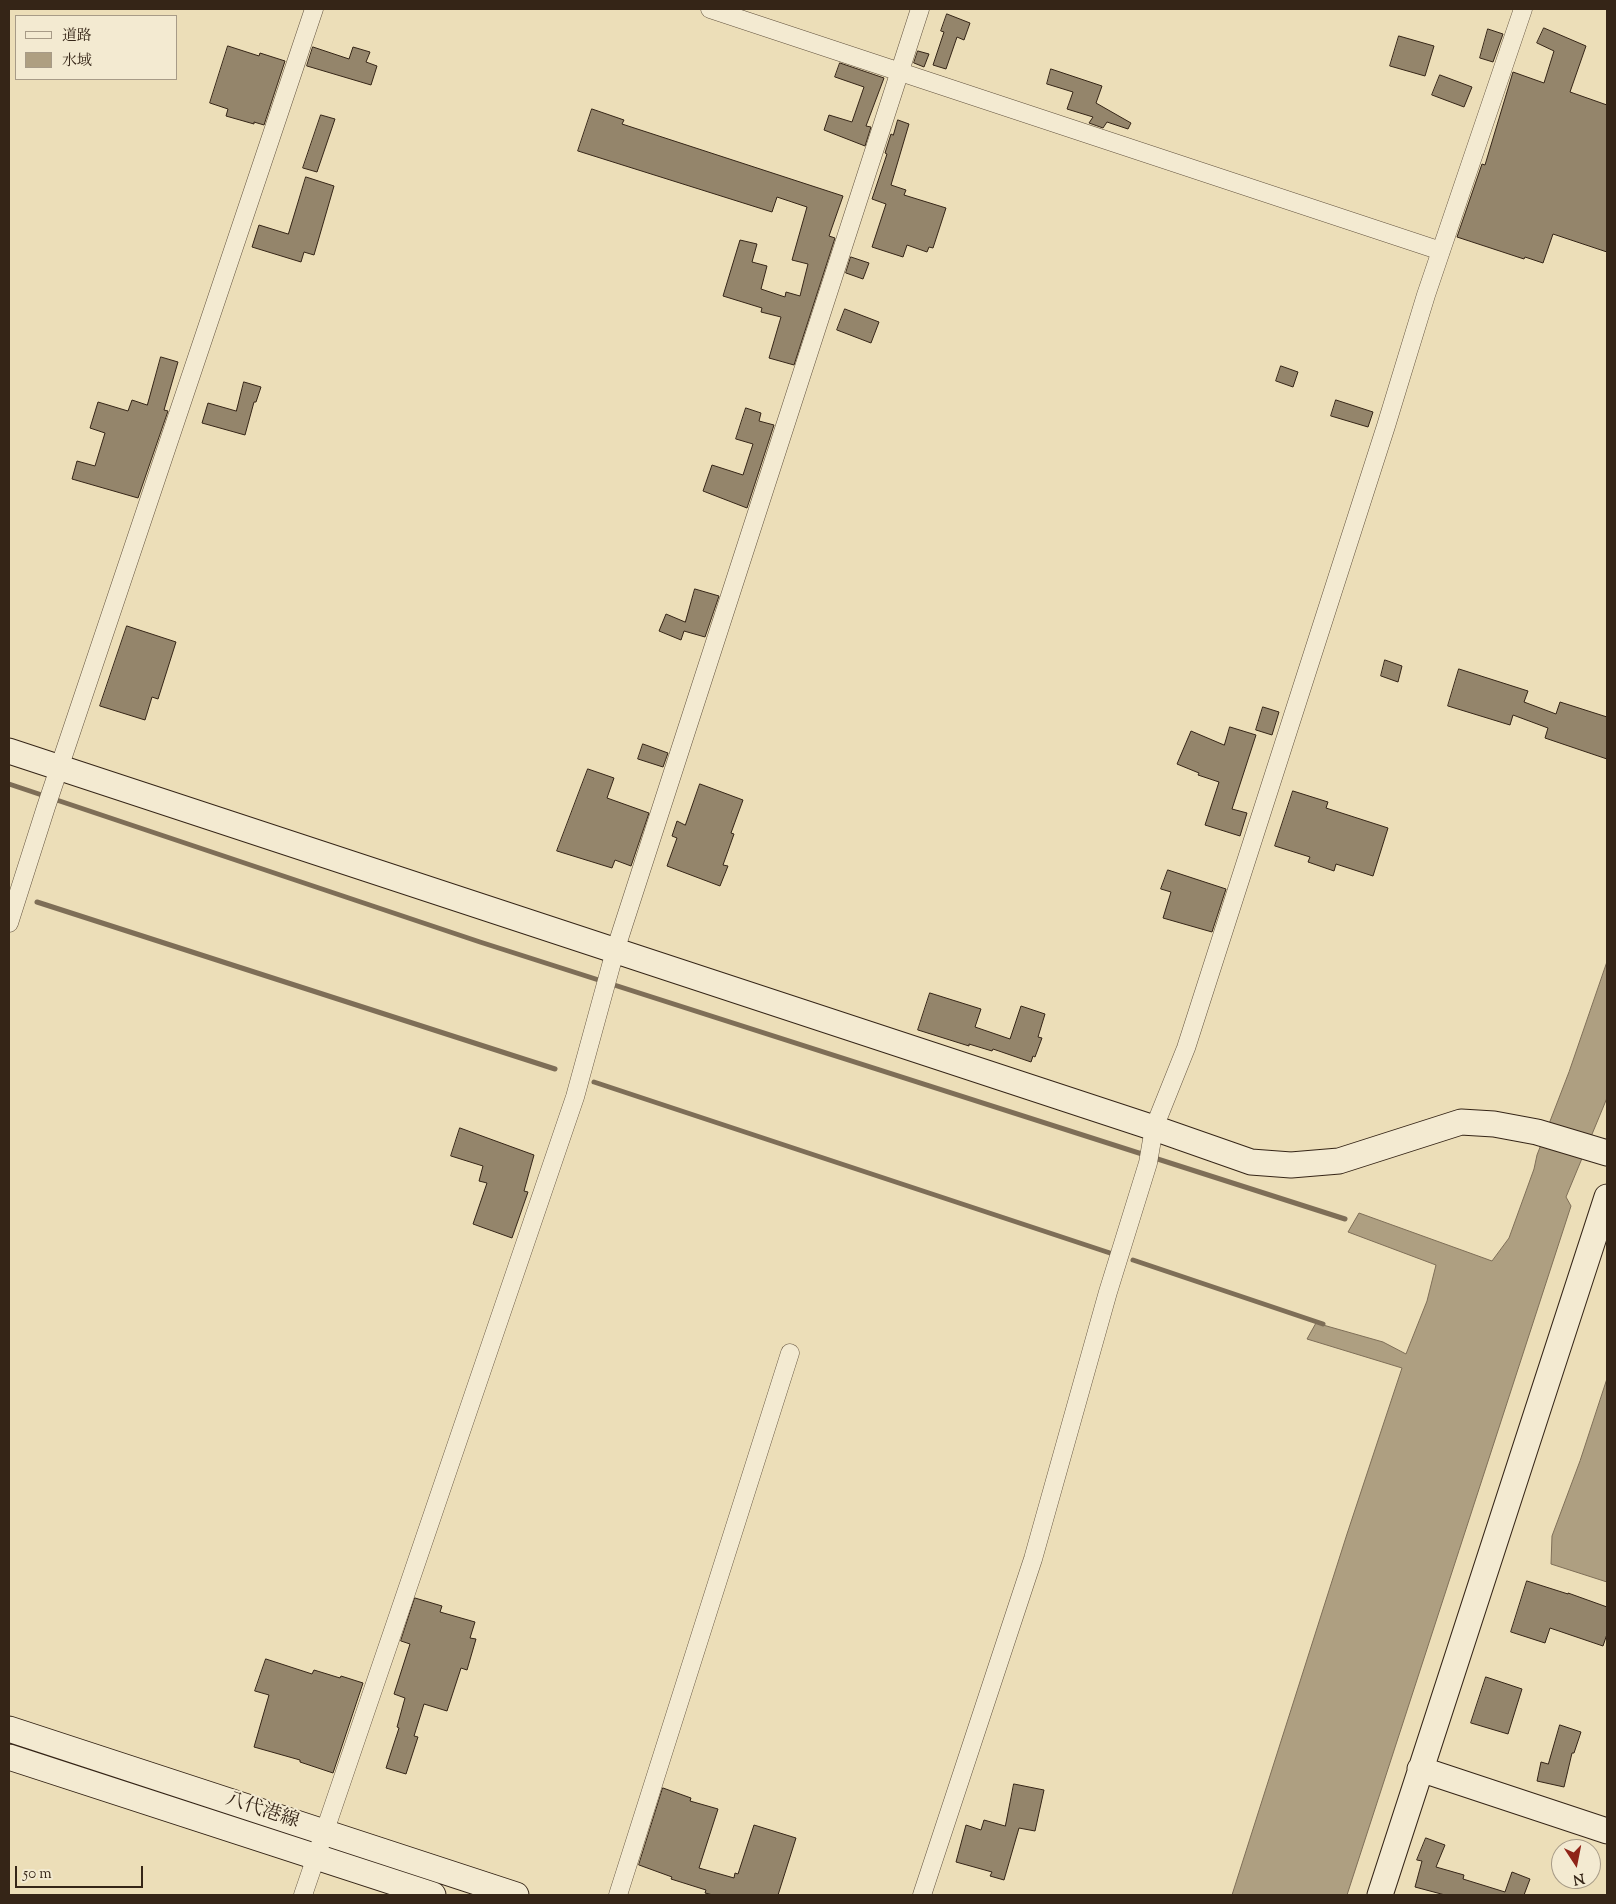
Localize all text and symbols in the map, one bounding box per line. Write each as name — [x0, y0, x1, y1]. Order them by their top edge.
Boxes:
legend — [15, 15, 178, 80]
text: 道路 — [62, 26, 92, 47]
text: 水域 — [62, 51, 92, 72]
street label: 八代港線 — [222, 1789, 302, 1835]
north arrow — [1551, 1839, 1601, 1889]
scale bar — [18, 1856, 145, 1888]
text: 50 m — [23, 1864, 52, 1885]
text: N — [1571, 1867, 1586, 1889]

